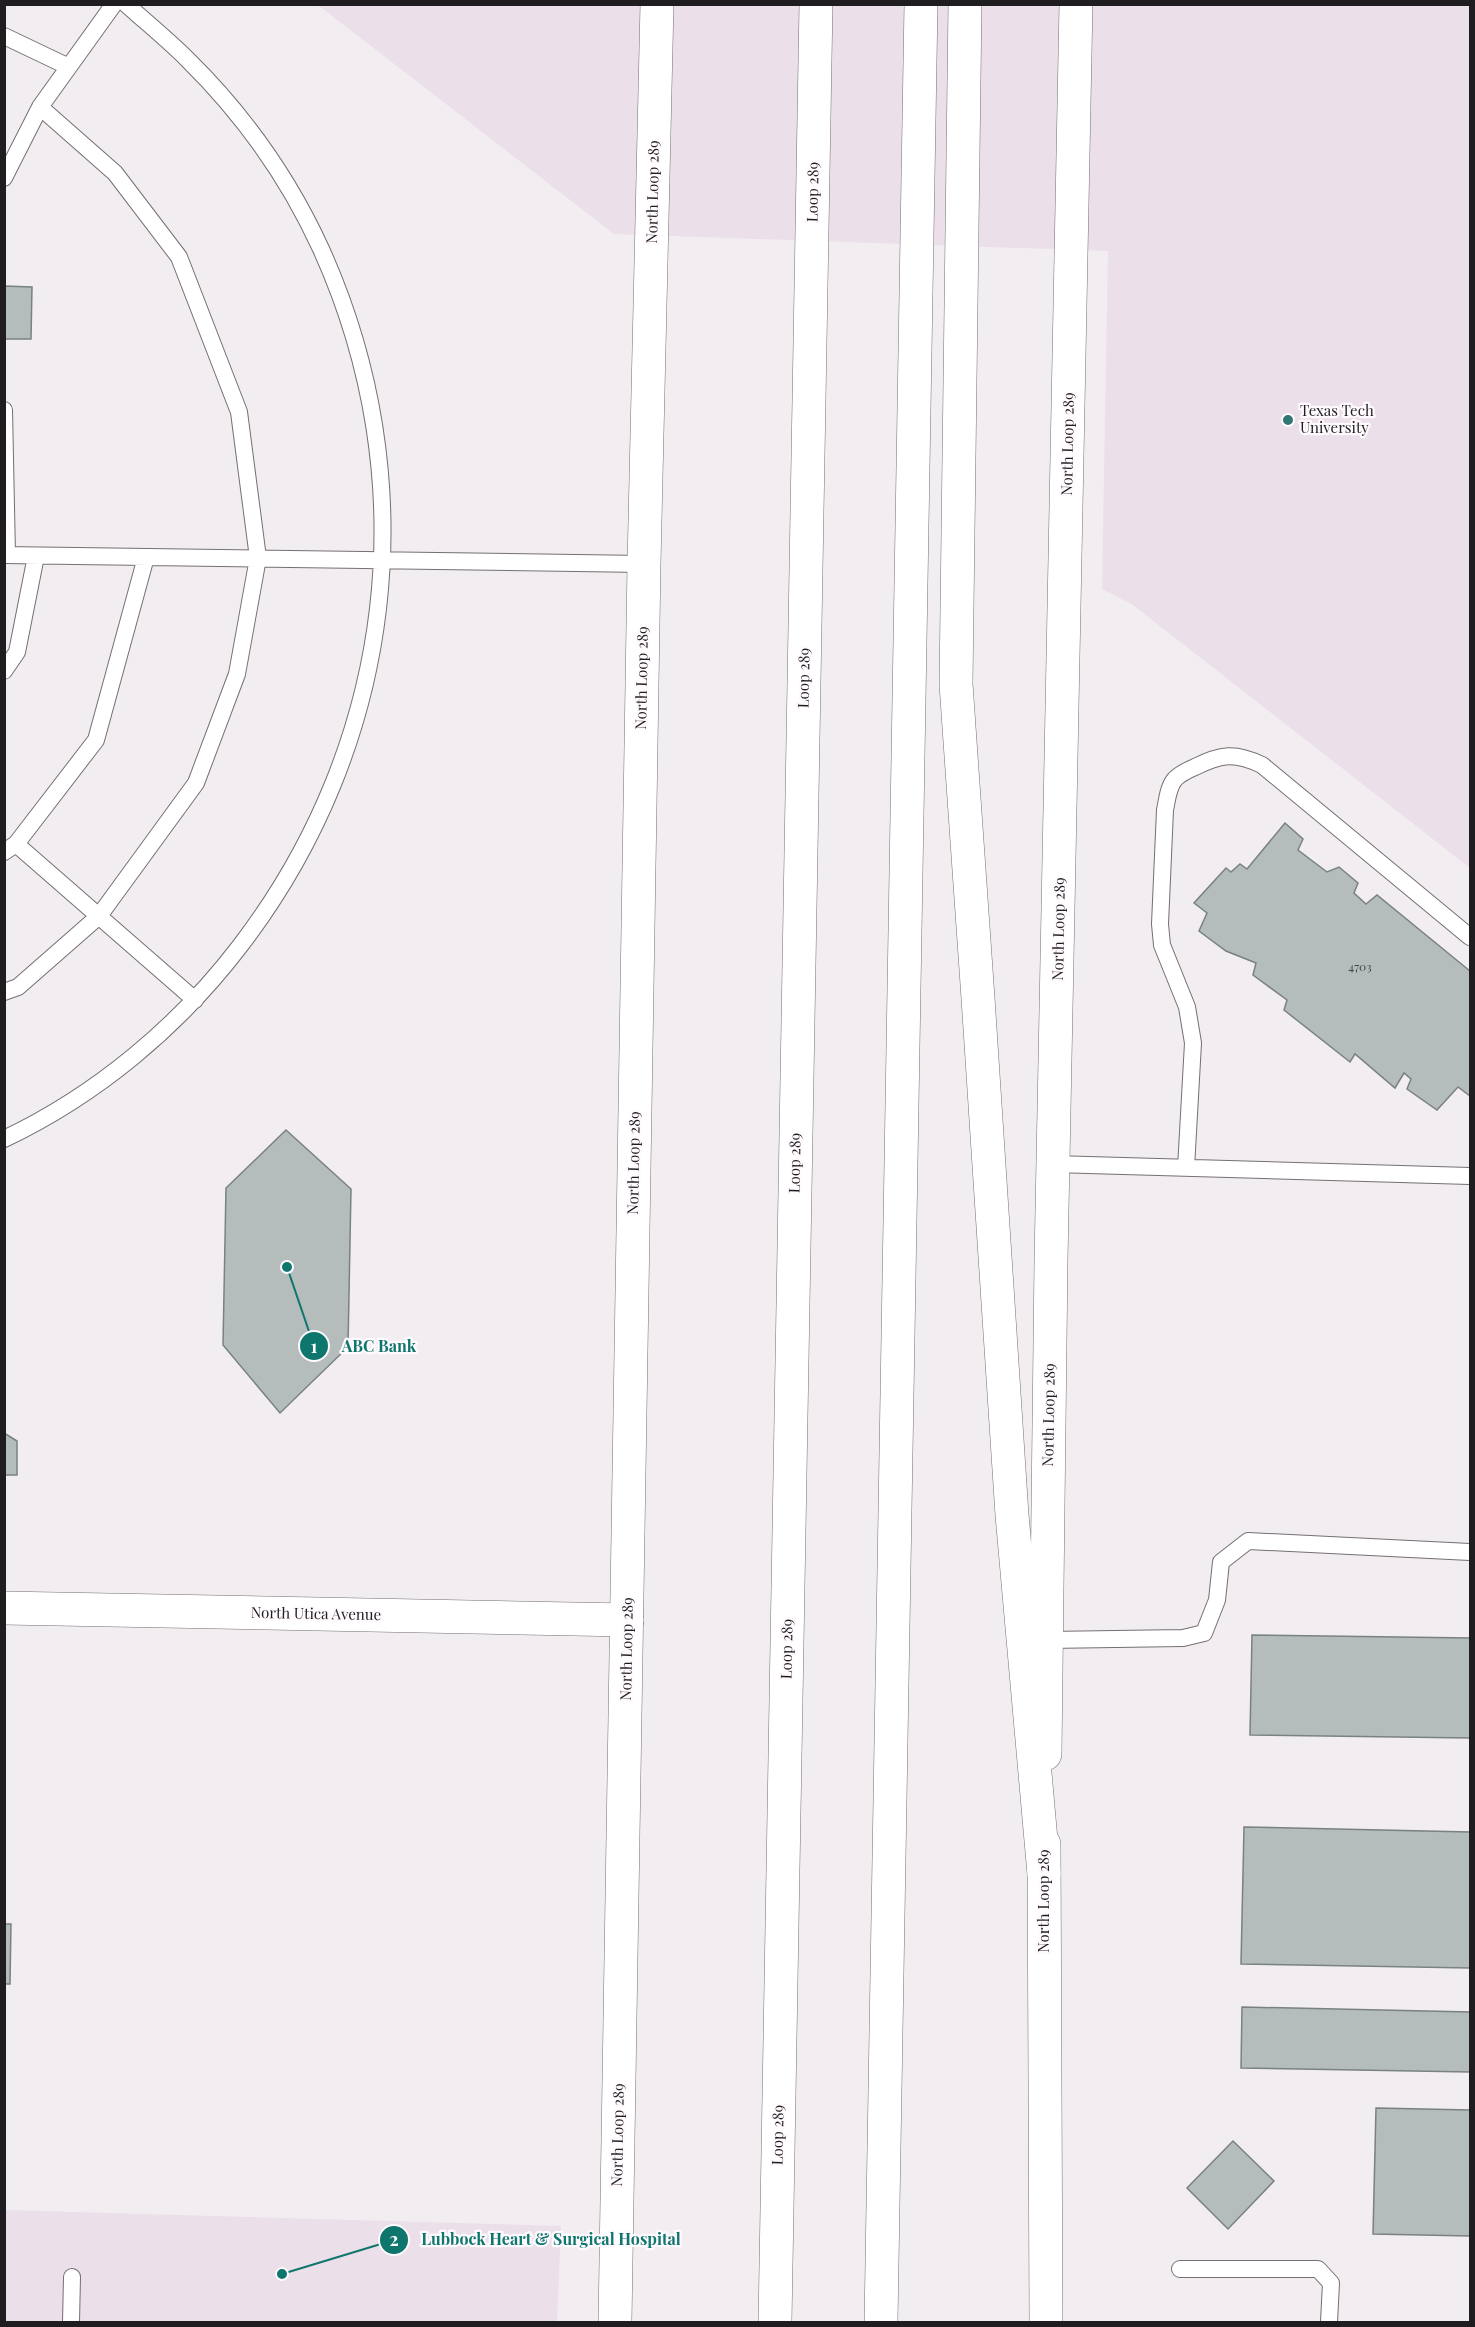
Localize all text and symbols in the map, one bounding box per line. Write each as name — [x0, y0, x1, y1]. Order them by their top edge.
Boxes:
street label: North Loop 289 — [641, 140, 663, 244]
street label: Loop 289 — [801, 162, 823, 222]
street label: North Loop 289 — [1056, 392, 1078, 496]
place label: Texas Tech University — [1300, 400, 1374, 437]
marker: Texas Tech University — [1281, 413, 1295, 427]
street label: North Loop 289 — [630, 626, 652, 730]
street label: Loop 289 — [792, 648, 814, 708]
street label: North Loop 289 — [1047, 877, 1069, 981]
house number: 4703 — [1348, 958, 1372, 974]
street label: North Loop 289 — [622, 1111, 644, 1215]
street label: Loop 289 — [783, 1133, 805, 1193]
callout: ABC Bank — [299, 1329, 428, 1363]
text: 1 — [311, 1334, 318, 1358]
text: ABC Bank — [341, 1335, 417, 1356]
street label: North Loop 289 — [1037, 1363, 1059, 1467]
street label: North Loop 289 — [615, 1597, 637, 1701]
street label: North Utica Avenue — [251, 1602, 381, 1624]
street label: Loop 289 — [775, 1619, 797, 1679]
street label: North Loop 289 — [1033, 1849, 1053, 1953]
street label: North Loop 289 — [606, 2083, 628, 2187]
street label: Loop 289 — [766, 2105, 788, 2165]
callout: Lubbock Heart & Surgical Hospital — [379, 2223, 693, 2257]
text: 2 — [389, 2227, 399, 2251]
text: Lubbock Heart & Surgical Hospital — [421, 2228, 681, 2249]

